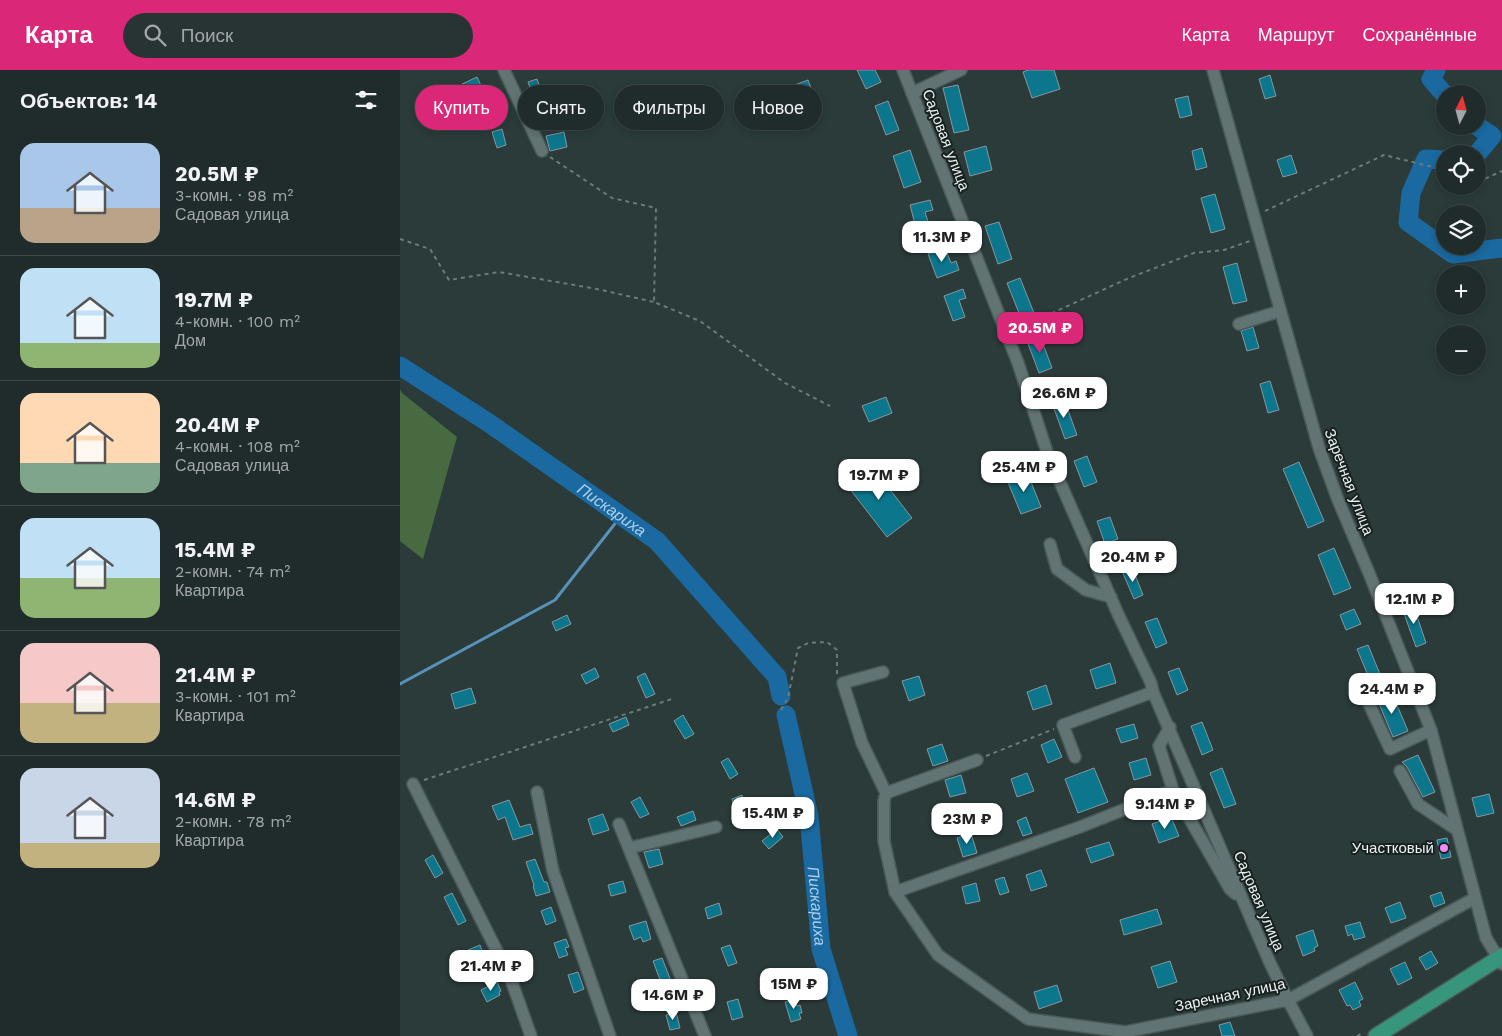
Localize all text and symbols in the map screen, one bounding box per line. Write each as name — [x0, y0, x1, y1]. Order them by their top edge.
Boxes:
search box — [123, 13, 473, 58]
text: Карта — [25, 21, 93, 49]
icon: search — [141, 21, 169, 49]
text: Поиск — [181, 24, 233, 47]
text: Карта — [1182, 24, 1230, 45]
text: Маршрут — [1258, 24, 1334, 45]
text: Сохранённые — [1362, 24, 1477, 45]
chip: Купить — [415, 85, 508, 130]
chip: Снять — [518, 85, 604, 130]
chip: Фильтры — [614, 85, 724, 130]
chip: Новое — [734, 85, 822, 130]
north arrow — [1436, 85, 1486, 135]
map controls — [1436, 85, 1486, 375]
icon: filters — [352, 86, 380, 114]
street label: Садовая улица — [918, 87, 974, 194]
text: Объектов: 14 — [20, 88, 157, 113]
button: locate — [1436, 145, 1486, 195]
text: 20.5M ₽ — [175, 161, 259, 186]
icon: home — [60, 163, 120, 223]
text: 3-комн. · 98 m² — [175, 186, 293, 205]
text: Садовая улица — [175, 205, 289, 224]
button: layers — [1436, 205, 1486, 255]
pin: 11.3M ₽ — [896, 220, 988, 263]
text: 11.3M ₽ — [913, 227, 971, 246]
button: + — [1436, 265, 1486, 315]
text: 19.7M ₽ — [175, 287, 253, 312]
icon: home — [60, 288, 120, 348]
text: 4-комн. · 100 m² — [175, 312, 300, 331]
pin: 20.5M ₽ — [994, 312, 1086, 354]
text: 20.5M ₽ — [1008, 318, 1072, 337]
button: − — [1436, 325, 1486, 375]
text: Дом — [175, 331, 206, 350]
pin: 26.6M ₽ — [1018, 376, 1110, 419]
text: 26.6M ₽ — [1032, 383, 1096, 402]
text: 20.4M ₽ — [175, 412, 260, 437]
icon: home — [60, 413, 120, 473]
street label: Заречная улица — [1320, 426, 1378, 538]
text: 4-комн. · 108 m² — [175, 437, 300, 456]
pin: 25.4M ₽ — [978, 450, 1070, 493]
text: Садовая улица — [175, 456, 289, 475]
text: 25.4M ₽ — [992, 457, 1056, 476]
pin: 19.7M ₽ — [833, 458, 925, 501]
text: 19.7M ₽ — [849, 465, 909, 484]
water label: Пискариха — [574, 479, 650, 540]
text: 15.4M ₽ — [175, 537, 255, 562]
icon: home — [60, 538, 120, 598]
pin: 20.4M ₽ — [1087, 540, 1179, 583]
text: 20.4M ₽ — [1101, 547, 1165, 566]
text: 2-комн. · 74 m² — [175, 562, 290, 581]
text: Квартира — [175, 581, 244, 600]
pin: 12.1M ₽ — [1368, 582, 1460, 625]
text: 12.1M ₽ — [1386, 589, 1442, 608]
text: 21.4M ₽ — [175, 662, 256, 687]
icon: home — [60, 663, 120, 723]
pin: 24.4M ₽ — [1346, 672, 1438, 715]
text: 24.4M ₽ — [1360, 679, 1424, 698]
text: 3-комн. · 101 m² — [175, 687, 296, 706]
text: Квартира — [175, 706, 244, 725]
text: 14.6M ₽ — [175, 787, 256, 812]
icon: home — [60, 788, 120, 848]
pin: 9.14M ₽ — [1119, 788, 1211, 830]
text: 9.14M ₽ — [1135, 794, 1195, 813]
pin: 15.4M ₽ — [727, 796, 819, 839]
pin: 23M ₽ — [932, 802, 1002, 845]
text: 15.4M ₽ — [742, 803, 804, 822]
text: 23M ₽ — [942, 809, 992, 828]
text: 2-комн. · 78 m² — [175, 812, 291, 831]
text: Квартира — [175, 831, 244, 850]
place label: Участковый — [1352, 839, 1434, 857]
marker: Участковый — [1438, 842, 1450, 854]
street label: Садовая улица — [1230, 848, 1288, 954]
water label: Пискариха — [804, 866, 830, 947]
pin: 21.4M ₽ — [445, 950, 537, 992]
text: 21.4M ₽ — [460, 956, 522, 975]
pin: 15M ₽ — [759, 968, 829, 1010]
text: 15M ₽ — [771, 974, 817, 993]
street label: Заречная улица — [1173, 974, 1288, 1015]
pin: 14.6M ₽ — [627, 978, 719, 1021]
text: 14.6M ₽ — [642, 985, 704, 1004]

